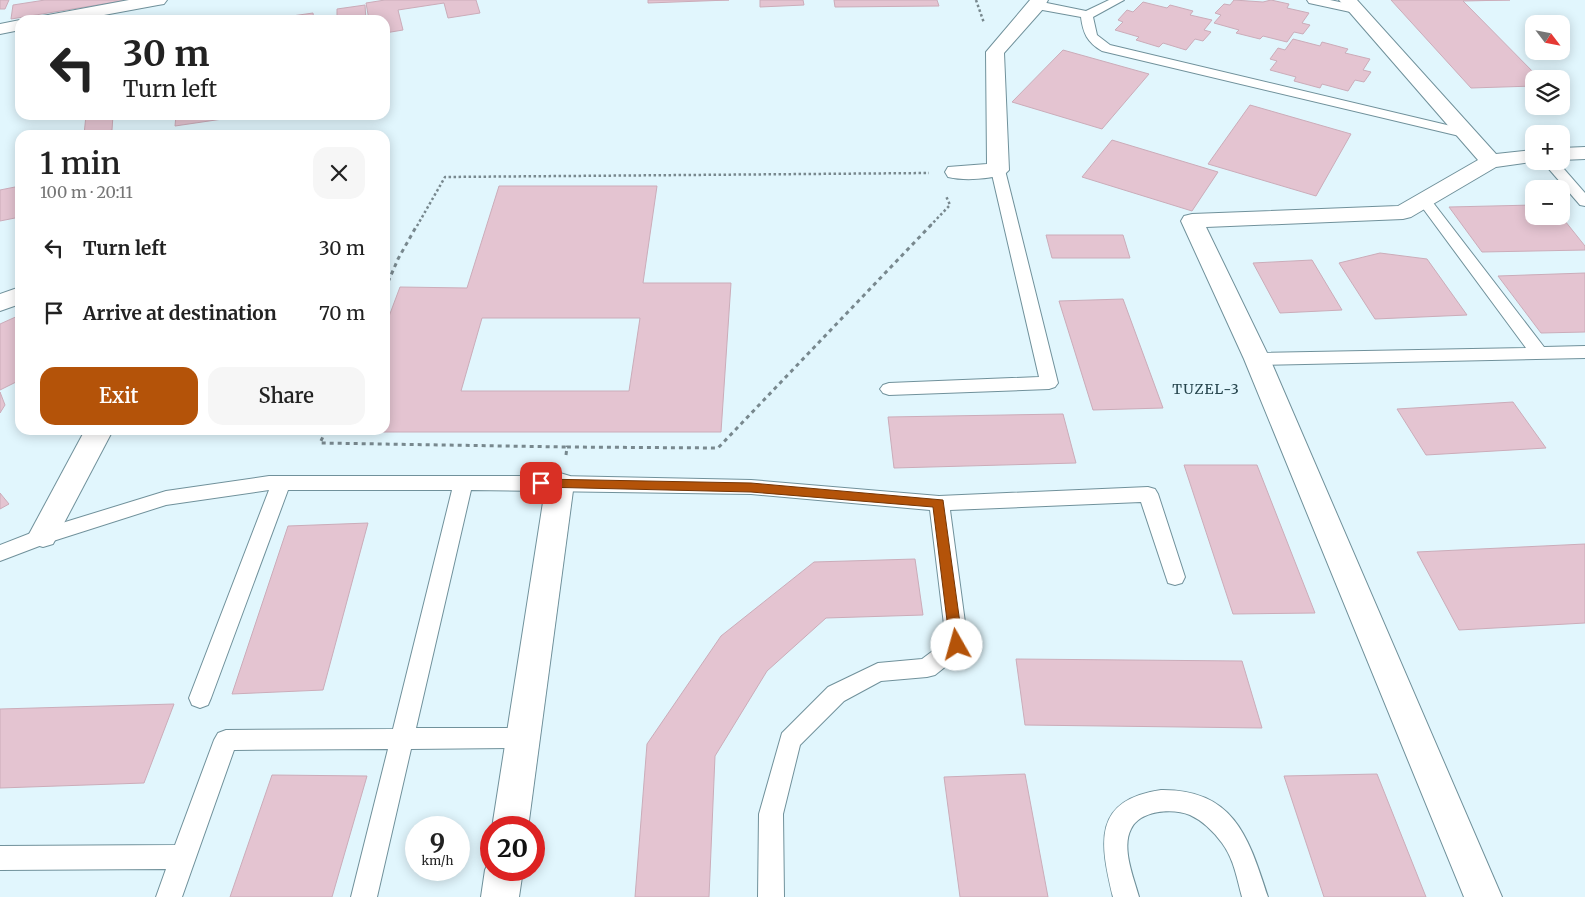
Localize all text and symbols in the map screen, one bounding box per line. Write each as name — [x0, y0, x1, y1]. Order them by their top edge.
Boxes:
north arrow — [1525, 15, 1570, 60]
map controls — [1525, 15, 1570, 225]
text: 30 m — [123, 32, 209, 76]
icon: left — [40, 35, 105, 100]
button: layers — [1525, 70, 1570, 115]
text: Turn left — [123, 75, 217, 103]
button: + — [1525, 125, 1570, 170]
text: 1 min — [40, 144, 121, 182]
button: close — [313, 147, 365, 199]
button: − — [1525, 180, 1570, 225]
text: 100 m · 20:11 — [40, 182, 133, 202]
icon: left — [40, 234, 68, 262]
text: Turn left — [83, 236, 167, 260]
text: 30 m — [319, 236, 365, 260]
icon: arrive — [40, 299, 68, 327]
text: Arrive at destination — [83, 301, 277, 325]
text: 70 m — [319, 301, 365, 325]
button: Exit — [40, 367, 198, 425]
button: Share — [208, 367, 365, 425]
district label: TUZEL-3 — [1172, 380, 1240, 398]
pin — [520, 462, 562, 504]
icon: arrive — [527, 469, 555, 497]
position arrow — [930, 618, 982, 670]
speed limit sign: 20 — [480, 816, 545, 881]
text: 9 — [430, 826, 445, 858]
text: km/h — [422, 853, 453, 868]

